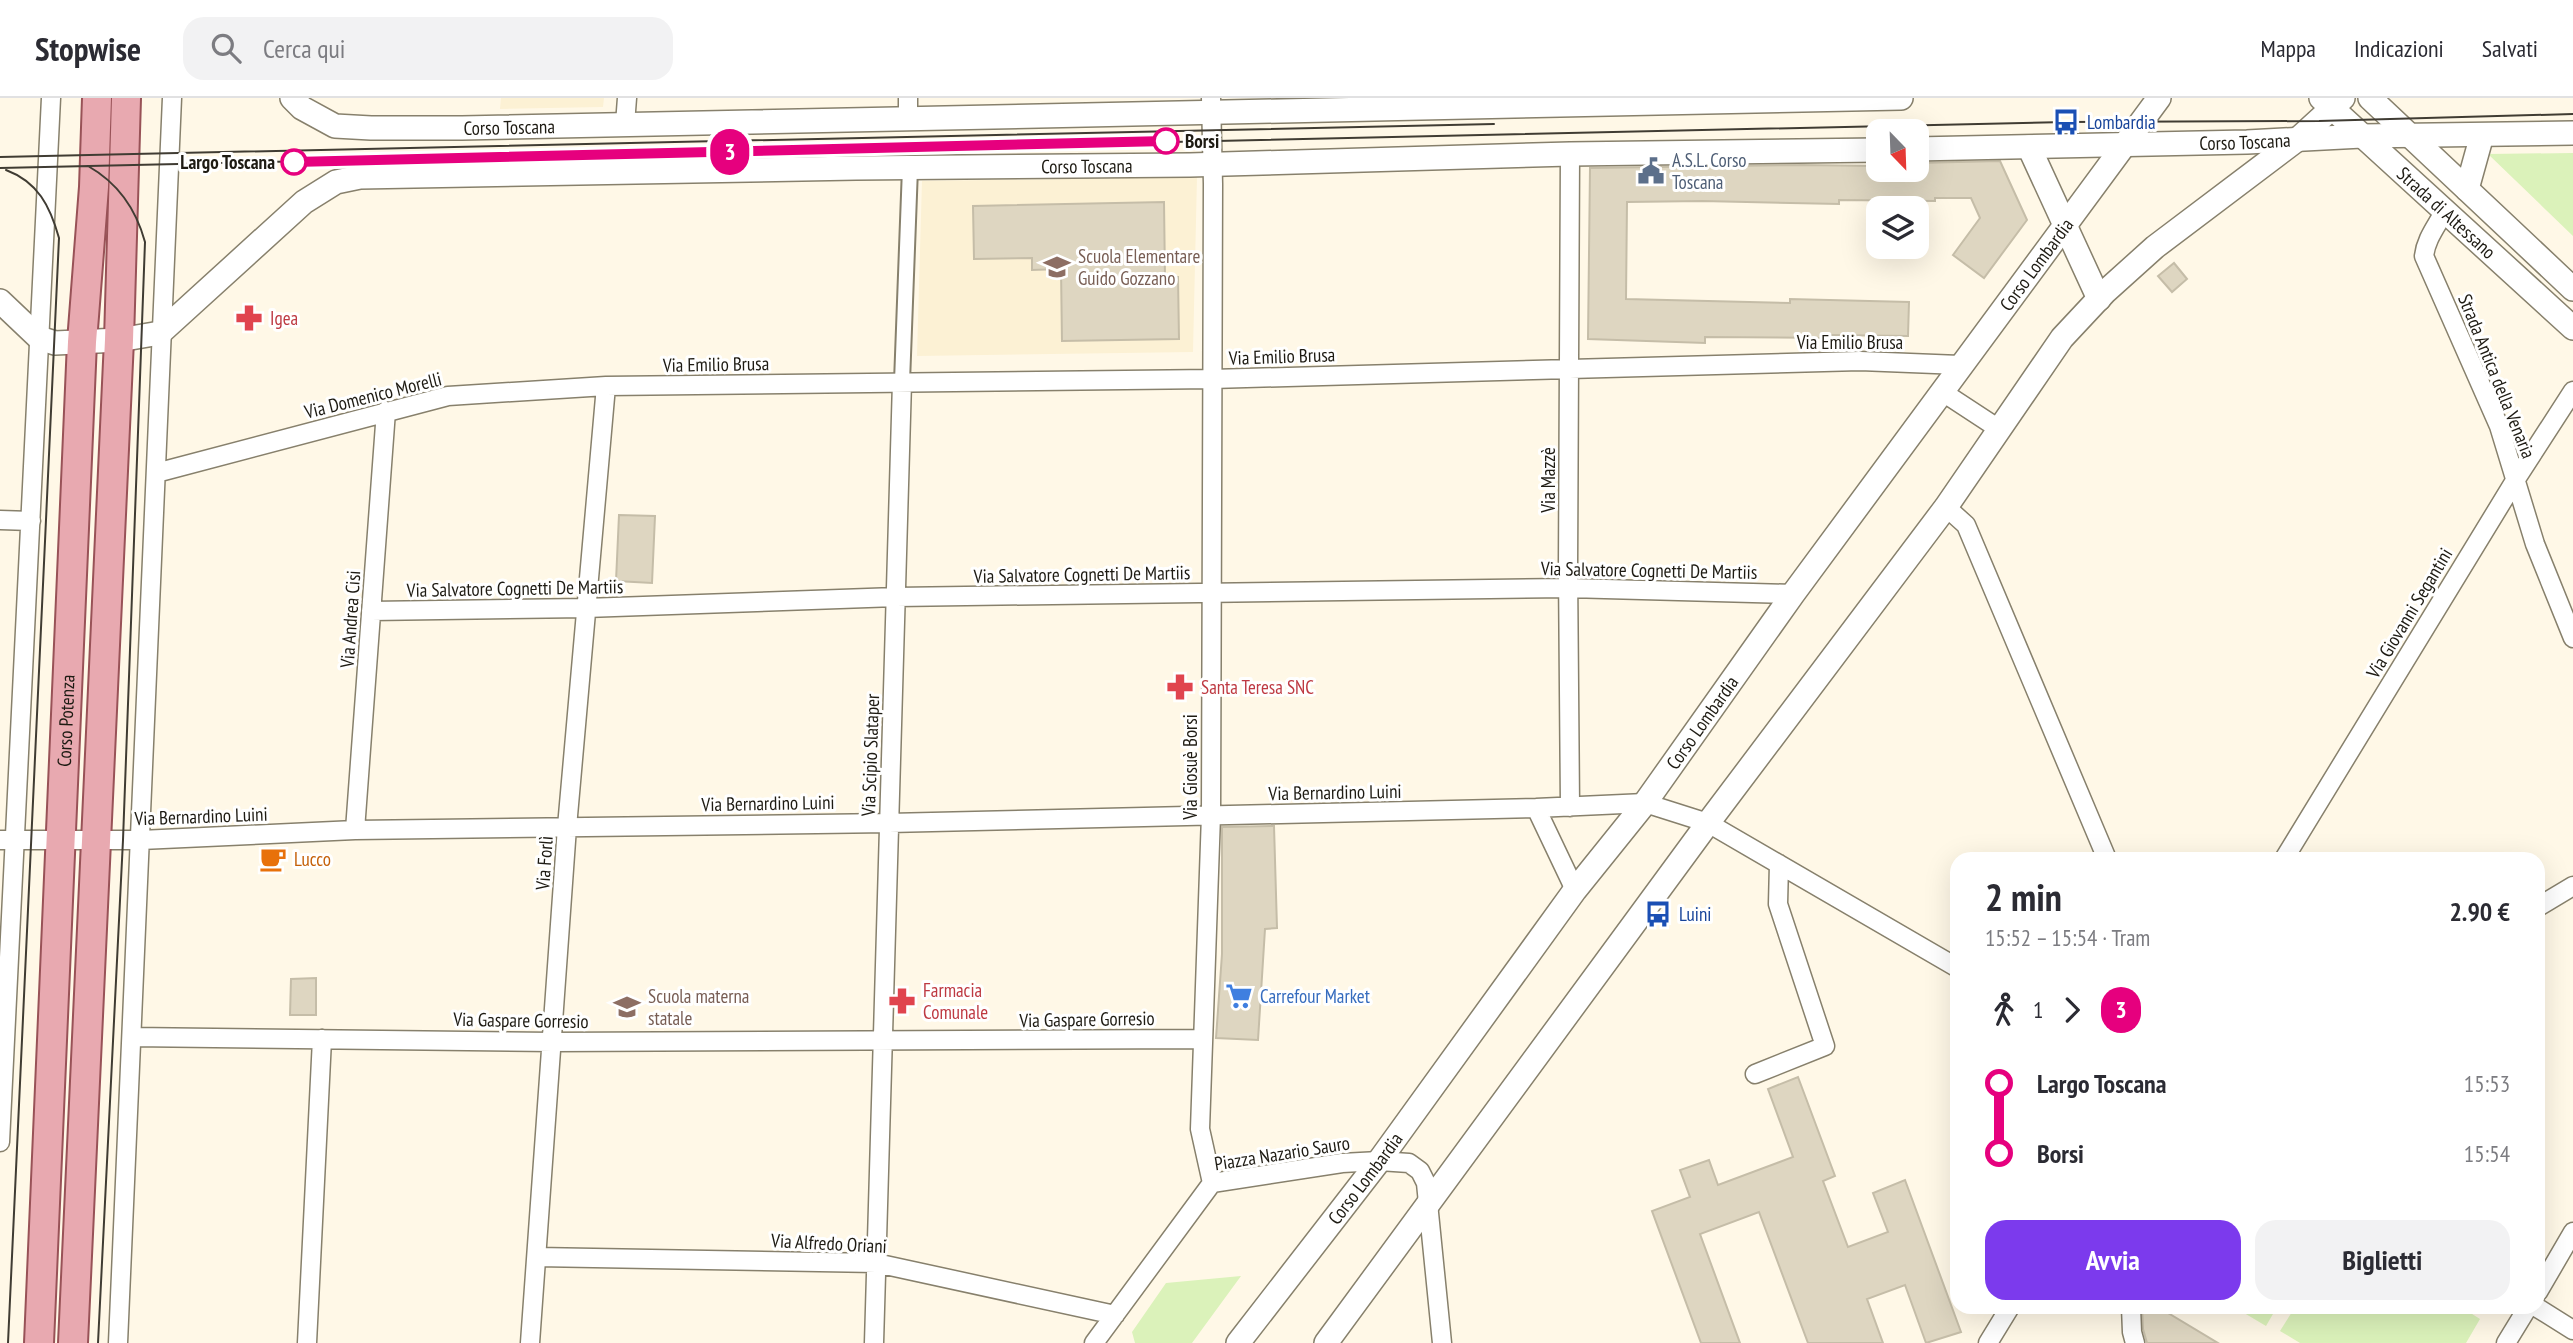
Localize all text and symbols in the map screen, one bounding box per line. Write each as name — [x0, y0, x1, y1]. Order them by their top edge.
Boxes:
search box — [183, 17, 673, 80]
text: Stopwise — [35, 27, 141, 70]
icon: search — [207, 29, 245, 67]
text: Cerca qui — [263, 32, 345, 65]
text: Mappa — [2261, 33, 2316, 64]
text: Indicazioni — [2354, 33, 2444, 64]
text: Salvati — [2482, 33, 2538, 64]
bus stop icon: Lombardia — [2051, 107, 2081, 137]
place label: Lombardia — [2087, 110, 2156, 134]
street label: Corso Toscana — [463, 114, 555, 140]
north arrow — [1866, 119, 1928, 182]
map controls — [1866, 119, 1929, 259]
marker: Borsi — [1153, 128, 1179, 154]
street label: Corso Toscana — [2199, 128, 2291, 155]
line badge: 3 — [707, 129, 753, 175]
place label: Borsi — [1185, 129, 1219, 153]
text: 3 — [724, 136, 736, 167]
place label: A.S.L. Corso Toscana — [1672, 148, 1747, 194]
marker: Largo Toscana — [281, 149, 307, 175]
place label: Largo Toscana — [180, 150, 275, 174]
street label: Corso Toscana — [1041, 154, 1133, 178]
public building icon: A.S.L. Corso Toscana — [1636, 156, 1666, 186]
street label: Strada di Altessano — [2392, 161, 2501, 264]
button: layers — [1866, 196, 1929, 259]
street label: Corso Lombardia — [1994, 213, 2078, 315]
place label: Scuola Elementare Guido Gozzano — [1078, 244, 1200, 290]
school or university icon: Scuola Elementare Guido Gozzano — [1042, 252, 1072, 282]
street label: Strada Antica della Venaria — [2453, 290, 2541, 462]
pharmacy icon: Igea — [234, 303, 264, 333]
place label: Igea — [270, 306, 298, 330]
street label: Via Emilio Brusa — [1796, 330, 1903, 354]
street label: Via Emilio Brusa — [1227, 342, 1336, 370]
street label: Via Emilio Brusa — [662, 351, 769, 377]
street label: Via Domenico Morelli — [301, 366, 444, 424]
street label: Via Mazzè — [1536, 447, 1560, 514]
street label: Via Giovanni Segantini — [2360, 544, 2457, 683]
street label: Via Salvatore Cognetti De Martiis — [1540, 556, 1757, 584]
street label: Via Salvatore Cognetti De Martiis — [973, 560, 1190, 588]
street label: Via Andrea Cisi — [335, 569, 365, 670]
street label: Via Salvatore Cognetti De Martiis — [406, 574, 623, 602]
street label: Corso Lombardia — [1661, 671, 1743, 774]
pharmacy icon: Santa Teresa SNC — [1165, 672, 1195, 702]
street label: Corso Potenza — [52, 674, 80, 767]
place label: Santa Teresa SNC — [1201, 675, 1314, 699]
street label: Via Scipio Slataper — [856, 693, 884, 818]
street label: Via Giosuè Borsi — [1178, 714, 1202, 821]
street label: Via Bernardino Luini — [1267, 779, 1402, 805]
street label: Via Bernardino Luini — [700, 790, 835, 816]
street label: Via Bernardino Luini — [133, 802, 268, 830]
street label: Via Forlì — [530, 835, 558, 892]
cafe icon: Lucco — [258, 844, 288, 874]
place label: Lucco — [294, 847, 331, 871]
text: 2 min — [1985, 872, 2062, 921]
text: 2.90 € — [2449, 895, 2510, 928]
bus stop icon: Luini — [1643, 899, 1673, 929]
place label: Luini — [1679, 902, 1711, 926]
text: 15:52 – 15:54 · Tram — [1985, 923, 2150, 952]
place label: Farmacia Comunale — [923, 978, 988, 1024]
supermarket icon: Carrefour Market — [1224, 981, 1254, 1011]
place label: Scuola materna statale — [648, 984, 749, 1030]
place label: Carrefour Market — [1260, 984, 1371, 1008]
pharmacy icon: Farmacia Comunale — [887, 986, 917, 1016]
icon: walk — [1985, 991, 2023, 1029]
icon: forward — [2053, 991, 2091, 1029]
school or university icon: Scuola materna statale — [612, 992, 642, 1022]
text: 3 — [2115, 994, 2127, 1025]
text: 1 — [2033, 995, 2043, 1024]
street label: Via Gaspare Gorresio — [1018, 1006, 1155, 1032]
street label: Via Gaspare Gorresio — [452, 1007, 589, 1033]
text: Largo Toscana — [2037, 1067, 2167, 1100]
text: 15:53 — [2464, 1069, 2510, 1098]
street label: Corso Lombardia — [1323, 1128, 1408, 1229]
street label: Piazza Nazario Sauro — [1213, 1130, 1351, 1176]
text: Borsi — [2037, 1137, 2084, 1170]
text: 15:54 — [2464, 1139, 2510, 1168]
button: Avvia — [1985, 1220, 2241, 1300]
button: Biglietti — [2255, 1220, 2510, 1300]
street label: Via Alfredo Oriani — [770, 1228, 887, 1258]

